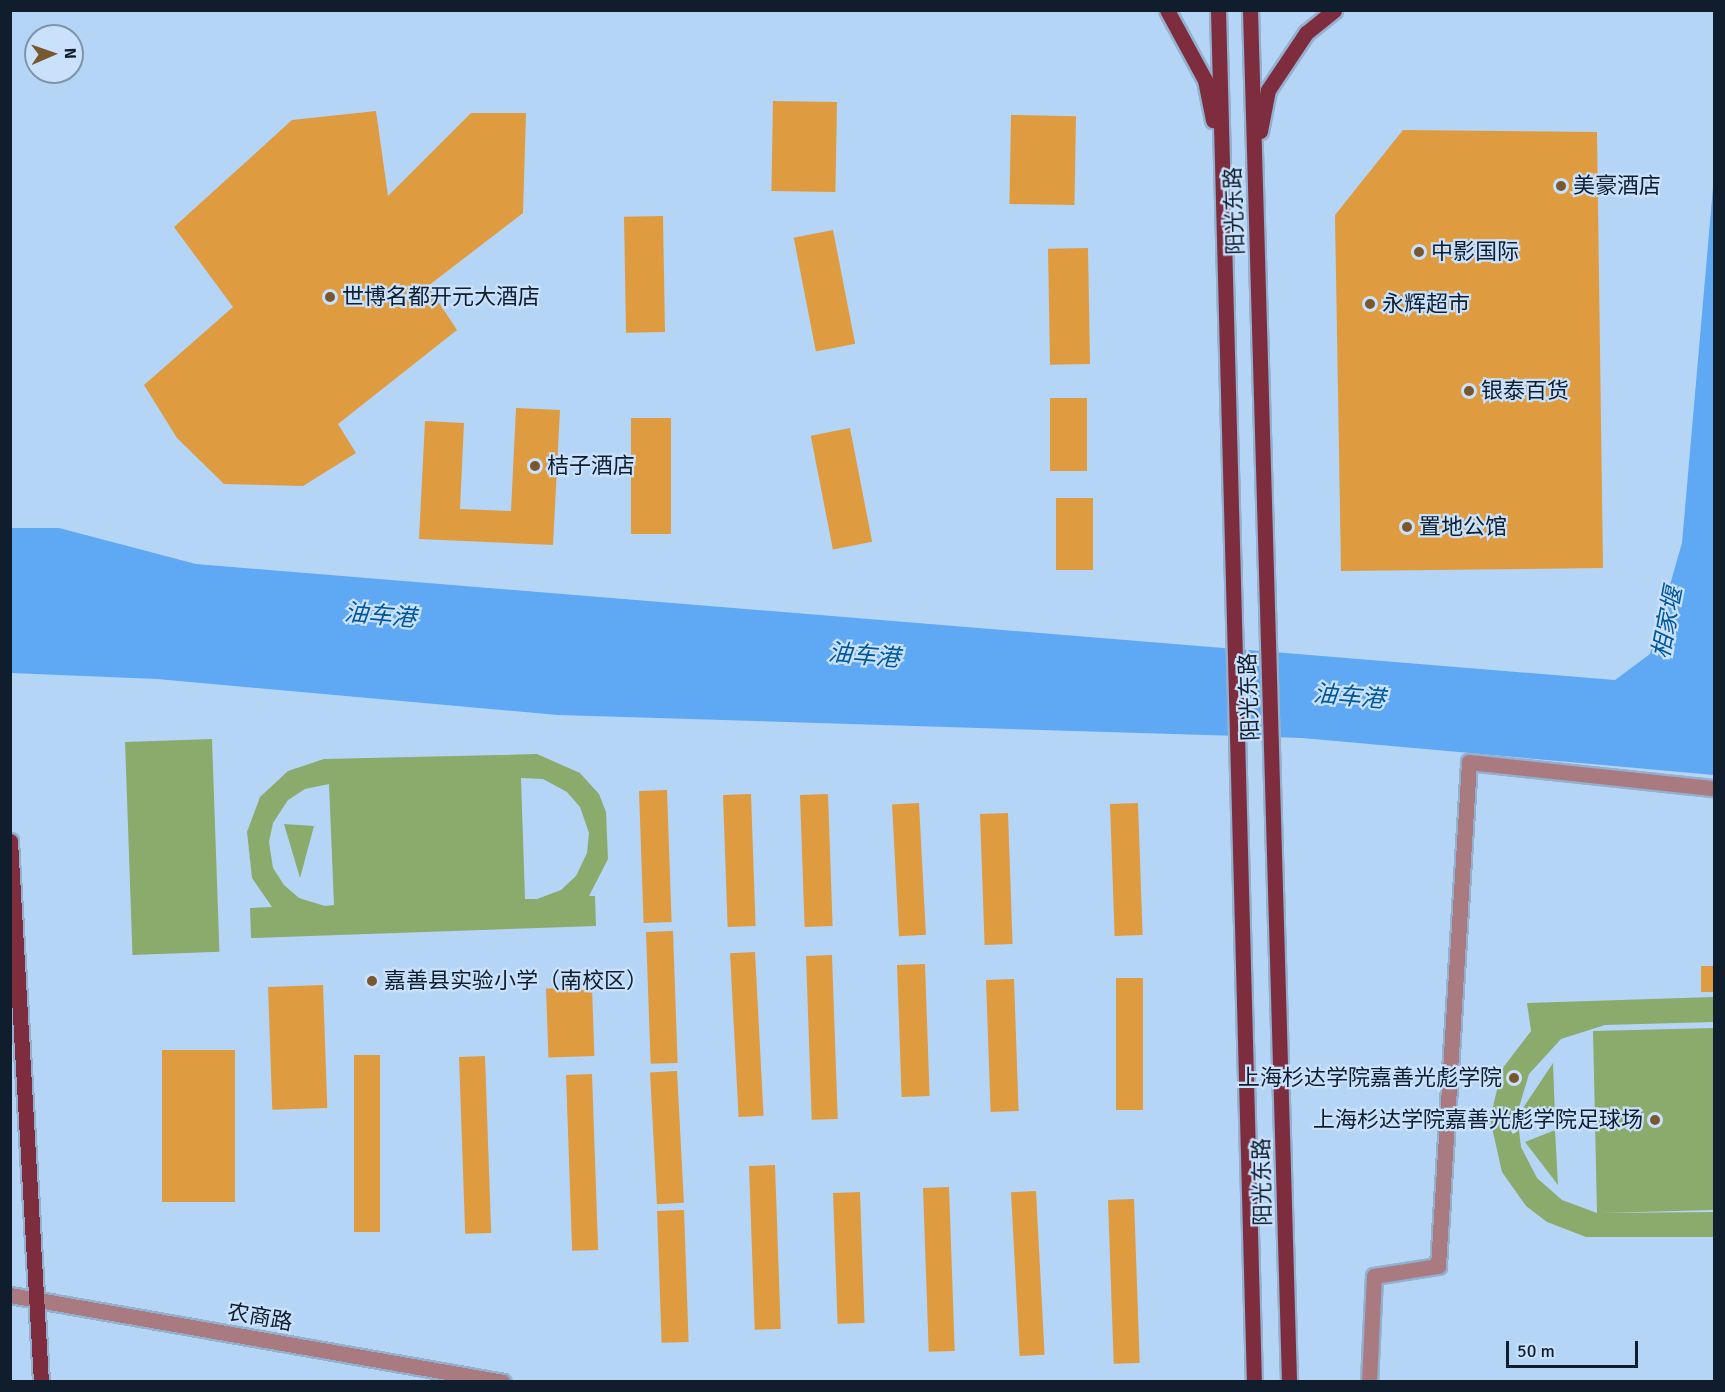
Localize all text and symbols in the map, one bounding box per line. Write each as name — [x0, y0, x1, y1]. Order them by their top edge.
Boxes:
north arrow — [24, 24, 84, 84]
text: N — [60, 48, 80, 59]
street label: 阳光东路 — [1219, 167, 1249, 255]
place label: 美豪酒店 — [1573, 173, 1661, 199]
marker: 美豪酒店 — [1554, 179, 1568, 193]
place label: 中影国际 — [1431, 239, 1519, 265]
marker: 中影国际 — [1412, 245, 1426, 259]
place label: 世博名都开元大酒店 — [342, 284, 540, 310]
marker: 世博名都开元大酒店 — [323, 290, 337, 304]
place label: 永辉超市 — [1382, 291, 1470, 317]
marker: 永辉超市 — [1363, 297, 1377, 311]
place label: 银泰百货 — [1481, 378, 1569, 404]
marker: 银泰百货 — [1462, 384, 1476, 398]
place label: 桔子酒店 — [547, 453, 635, 479]
marker: 桔子酒店 — [528, 459, 542, 473]
place label: 置地公馆 — [1419, 514, 1507, 540]
marker: 置地公馆 — [1400, 520, 1414, 534]
water label: 相家堰 — [1647, 585, 1689, 661]
water label: 油车港 — [343, 599, 417, 633]
water label: 油车港 — [827, 639, 901, 673]
street label: 阳光东路 — [1234, 653, 1264, 741]
water label: 油车港 — [1312, 680, 1386, 714]
place label: 嘉善县实验小学（南校区） — [384, 968, 648, 994]
marker: 嘉善县实验小学（南校区） — [365, 974, 379, 988]
place label: 上海杉达学院嘉善光彪学院 — [1238, 1065, 1502, 1091]
marker: 上海杉达学院嘉善光彪学院 — [1507, 1071, 1521, 1085]
place label: 上海杉达学院嘉善光彪学院足球场 — [1313, 1107, 1643, 1133]
marker: 上海杉达学院嘉善光彪学院足球场 — [1648, 1113, 1662, 1127]
street label: 阳光东路 — [1248, 1138, 1276, 1226]
street label: 农商路 — [225, 1298, 295, 1336]
scale bar — [1509, 1329, 1641, 1367]
text: 50 m — [1517, 1340, 1555, 1362]

